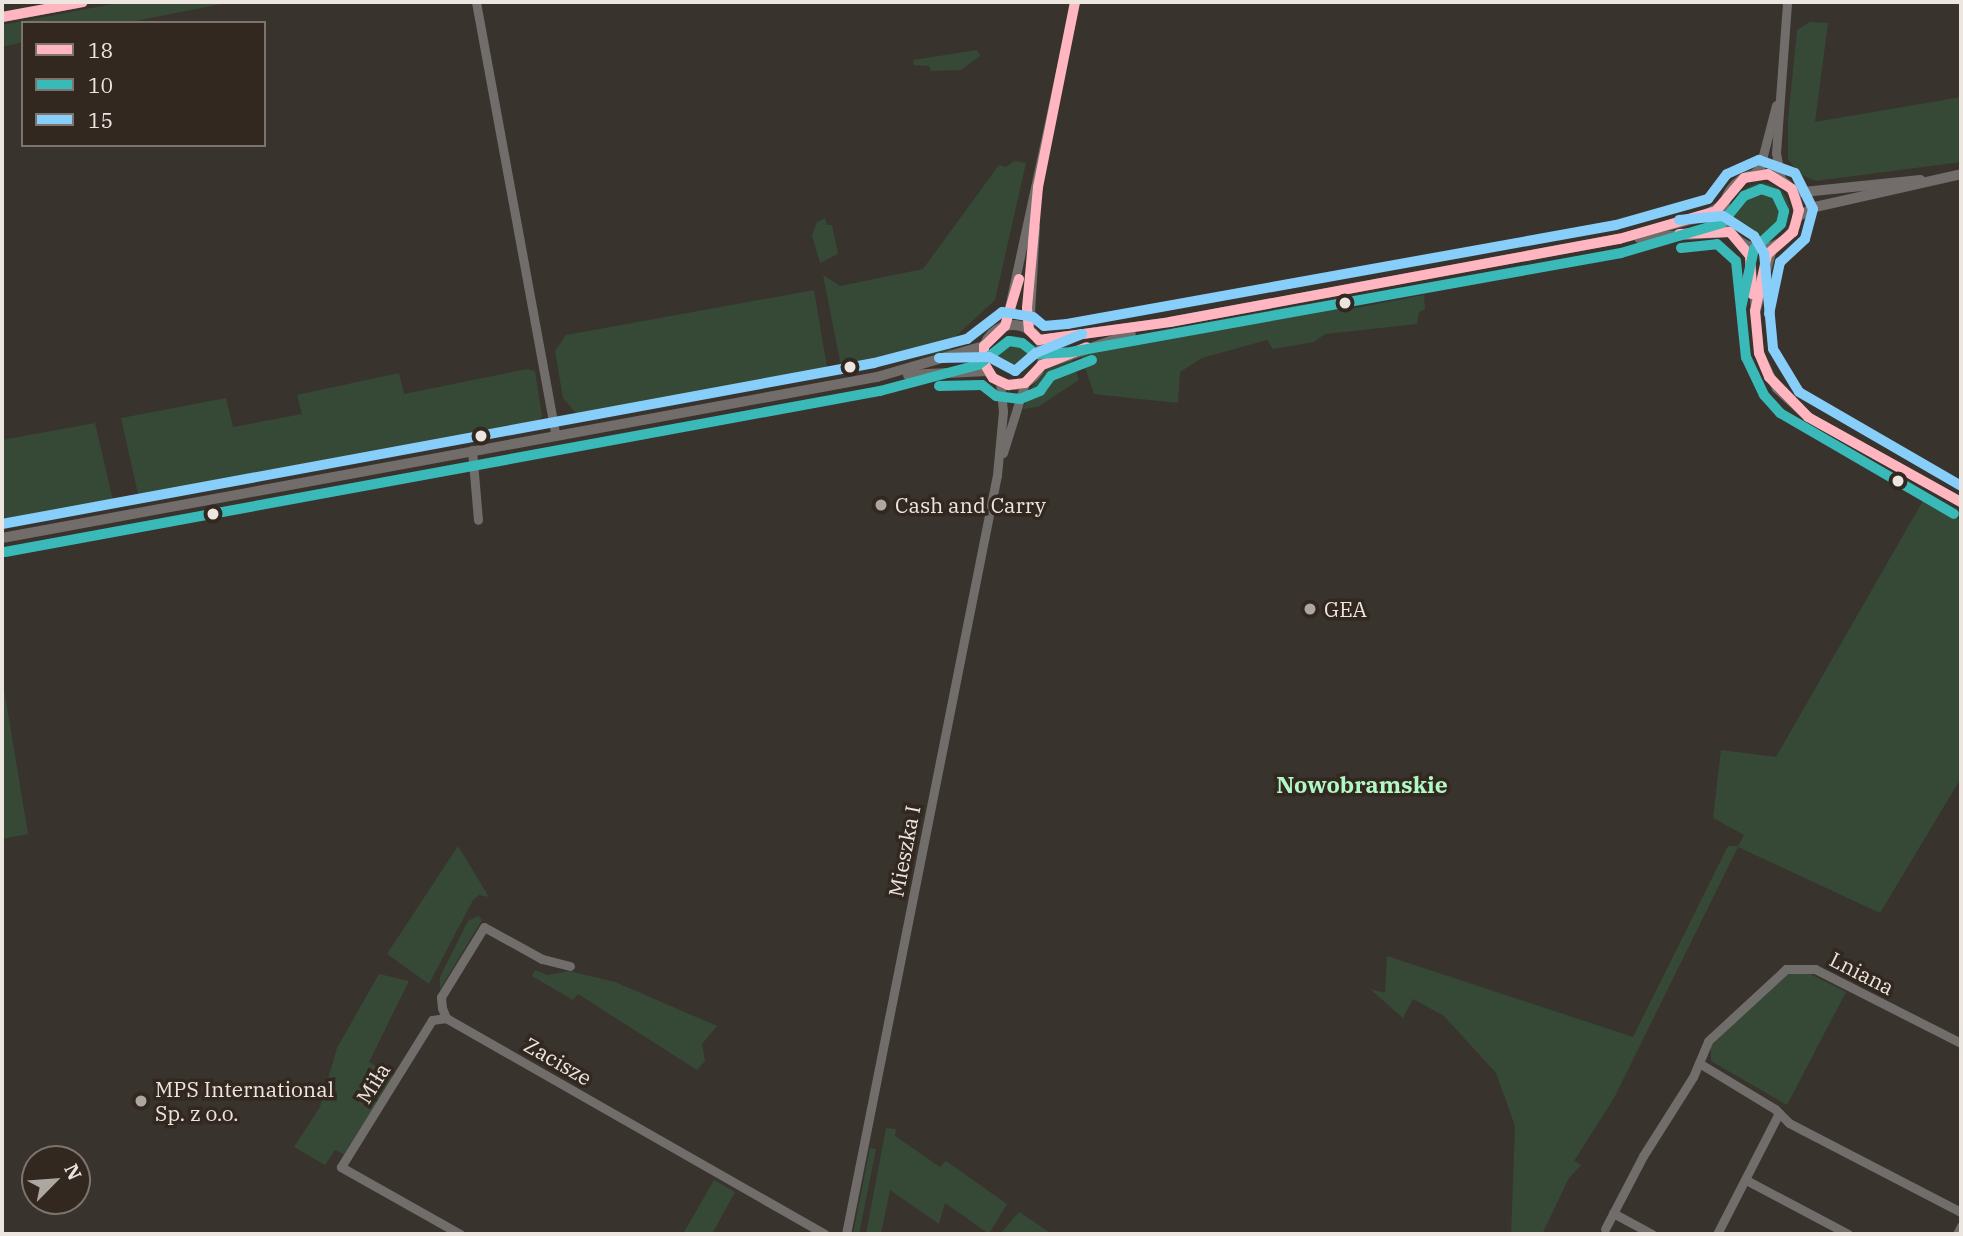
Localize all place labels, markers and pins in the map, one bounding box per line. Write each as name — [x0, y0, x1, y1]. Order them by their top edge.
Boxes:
unlabelled marker — [1338, 296, 1352, 310]
unlabelled marker — [843, 360, 857, 374]
unlabelled marker — [474, 429, 488, 443]
unlabelled marker — [1891, 474, 1905, 488]
place label: Cash and Carry — [895, 492, 1046, 518]
marker: Cash and Carry — [873, 497, 889, 513]
unlabelled marker — [206, 507, 220, 521]
place label: GEA — [1324, 596, 1367, 622]
marker: GEA — [1302, 601, 1318, 617]
place label: MPS International Sp. z o.o. — [155, 1076, 334, 1126]
marker: MPS International Sp. z o.o. — [133, 1093, 149, 1109]

